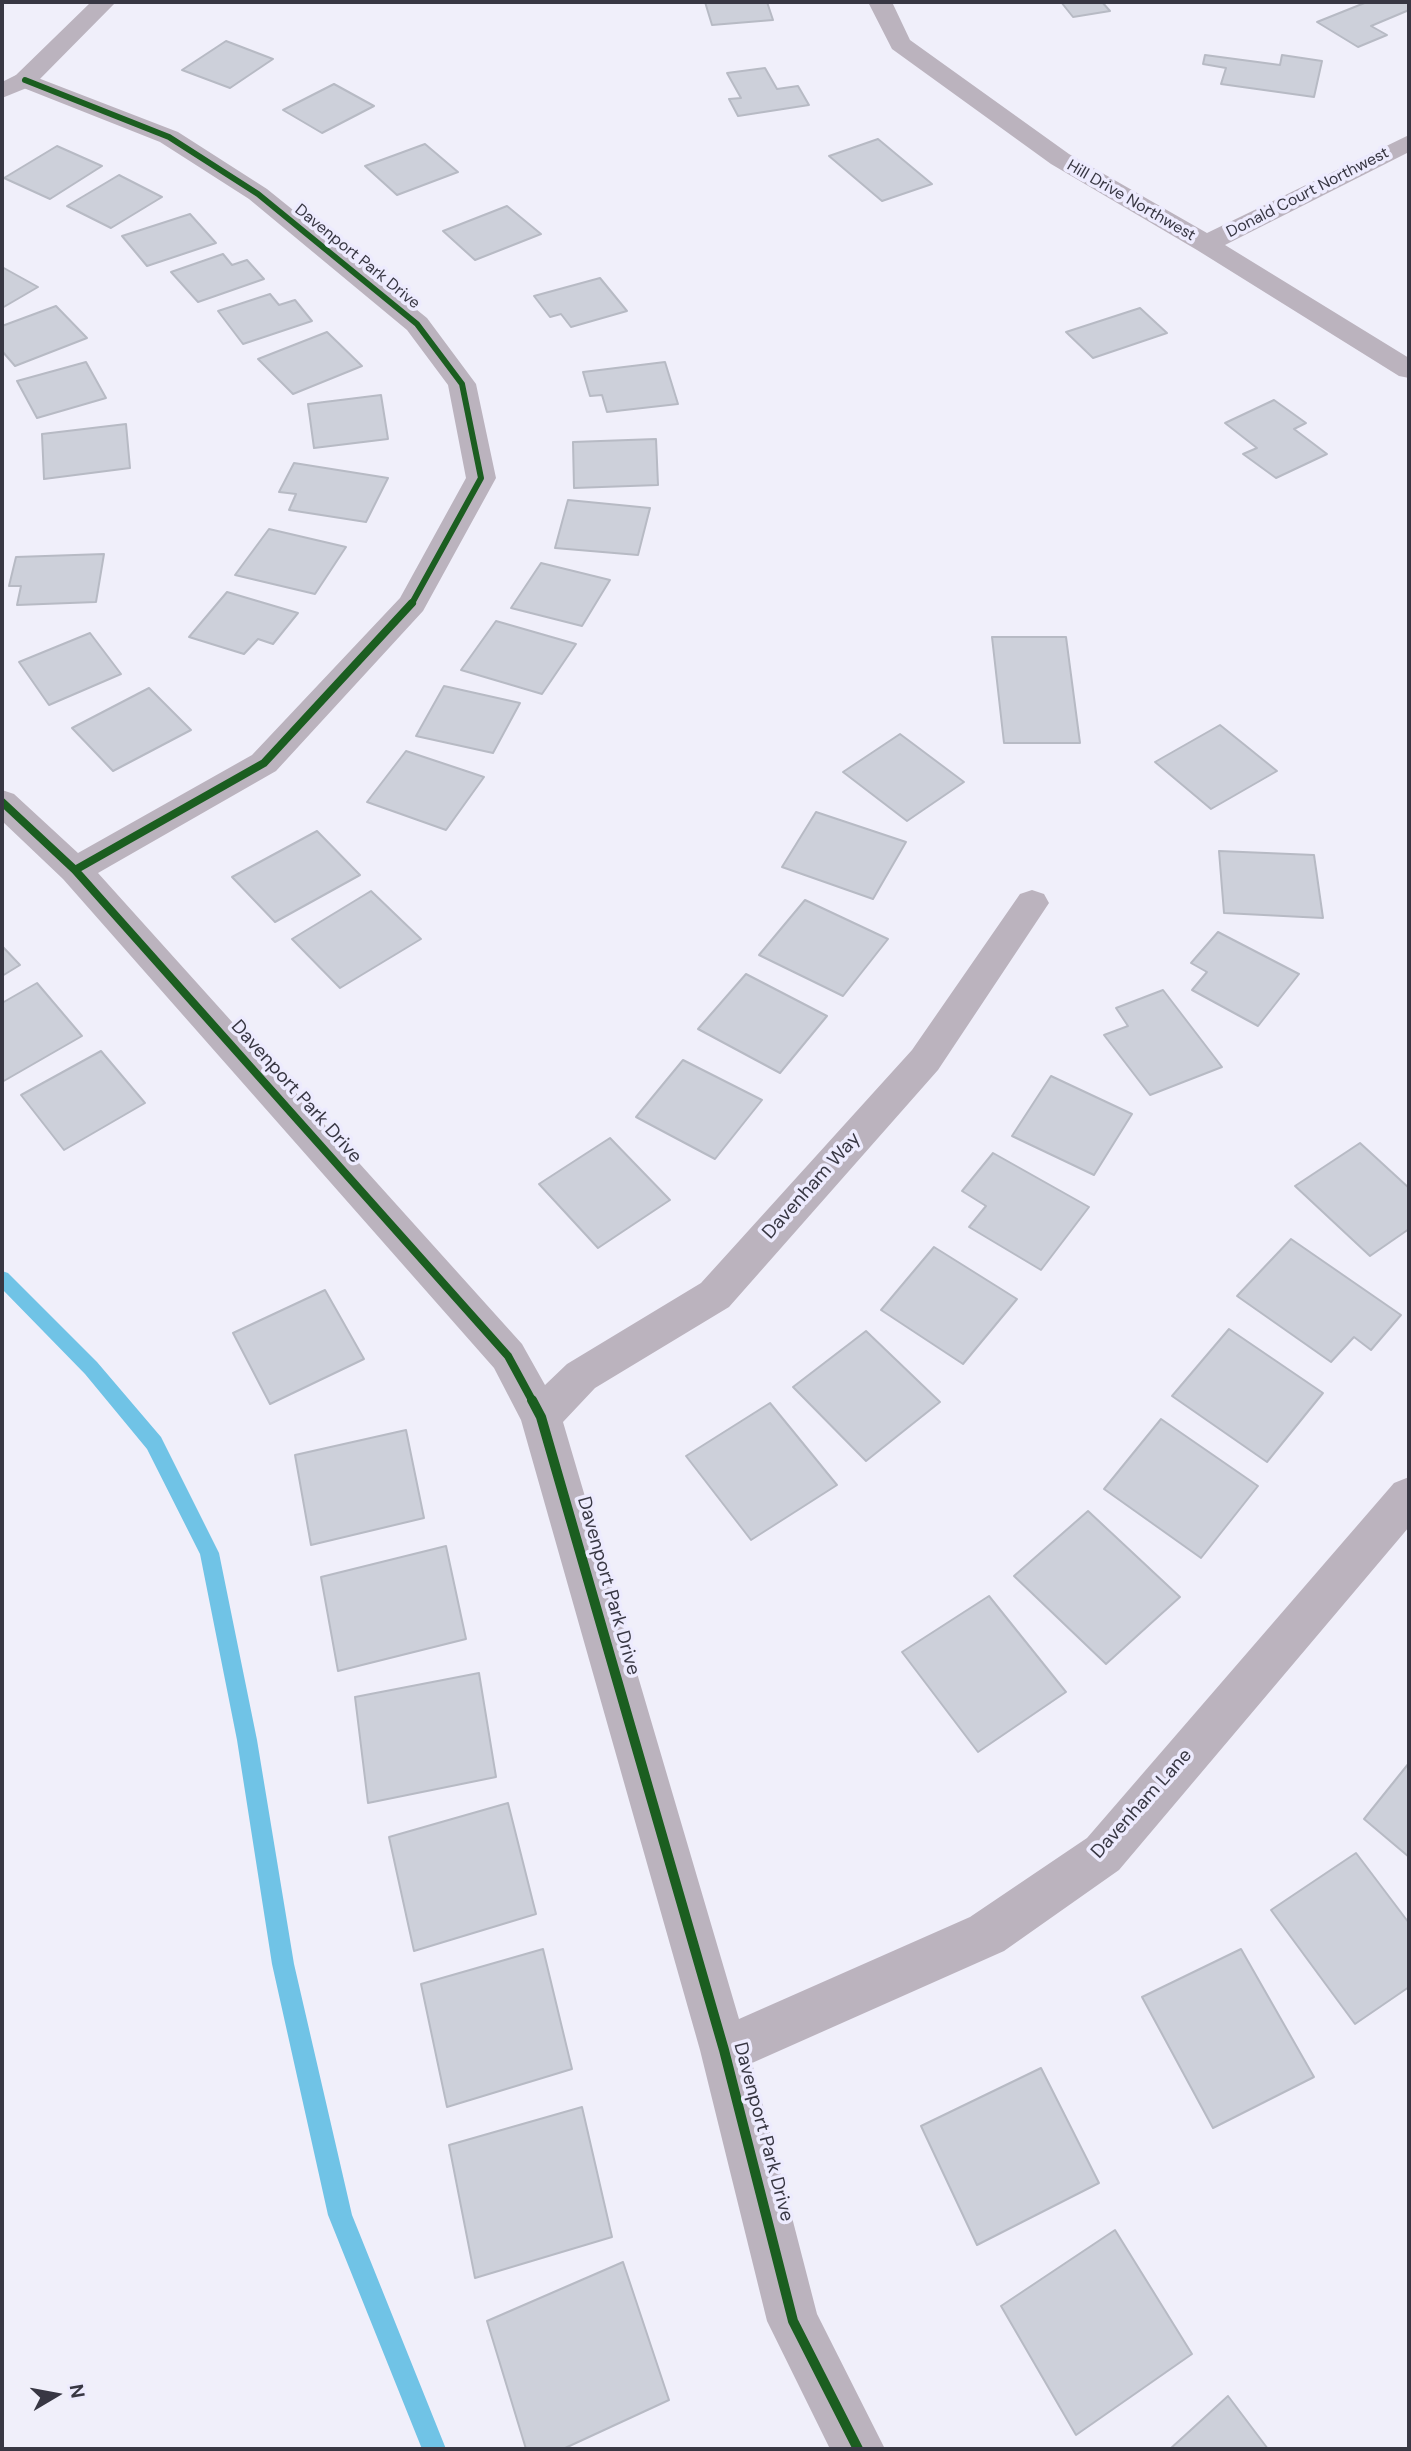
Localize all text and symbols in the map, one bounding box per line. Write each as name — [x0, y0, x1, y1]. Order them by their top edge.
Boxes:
street label: Donald Court Northwest — [1224, 144, 1392, 242]
street label: Hill Drive Northwest — [1063, 156, 1199, 246]
street label: Davenport Park Drive — [291, 201, 423, 313]
street label: Davenport Park Drive — [226, 1016, 366, 1168]
street label: Davenham Way — [758, 1128, 866, 1244]
street label: Davenport Park Drive — [572, 1494, 644, 1678]
street label: Davenham Lane — [1087, 1745, 1197, 1863]
street label: Davenport Park Drive — [728, 2040, 798, 2224]
north arrow — [21, 2360, 91, 2430]
text: N — [64, 2382, 91, 2400]

